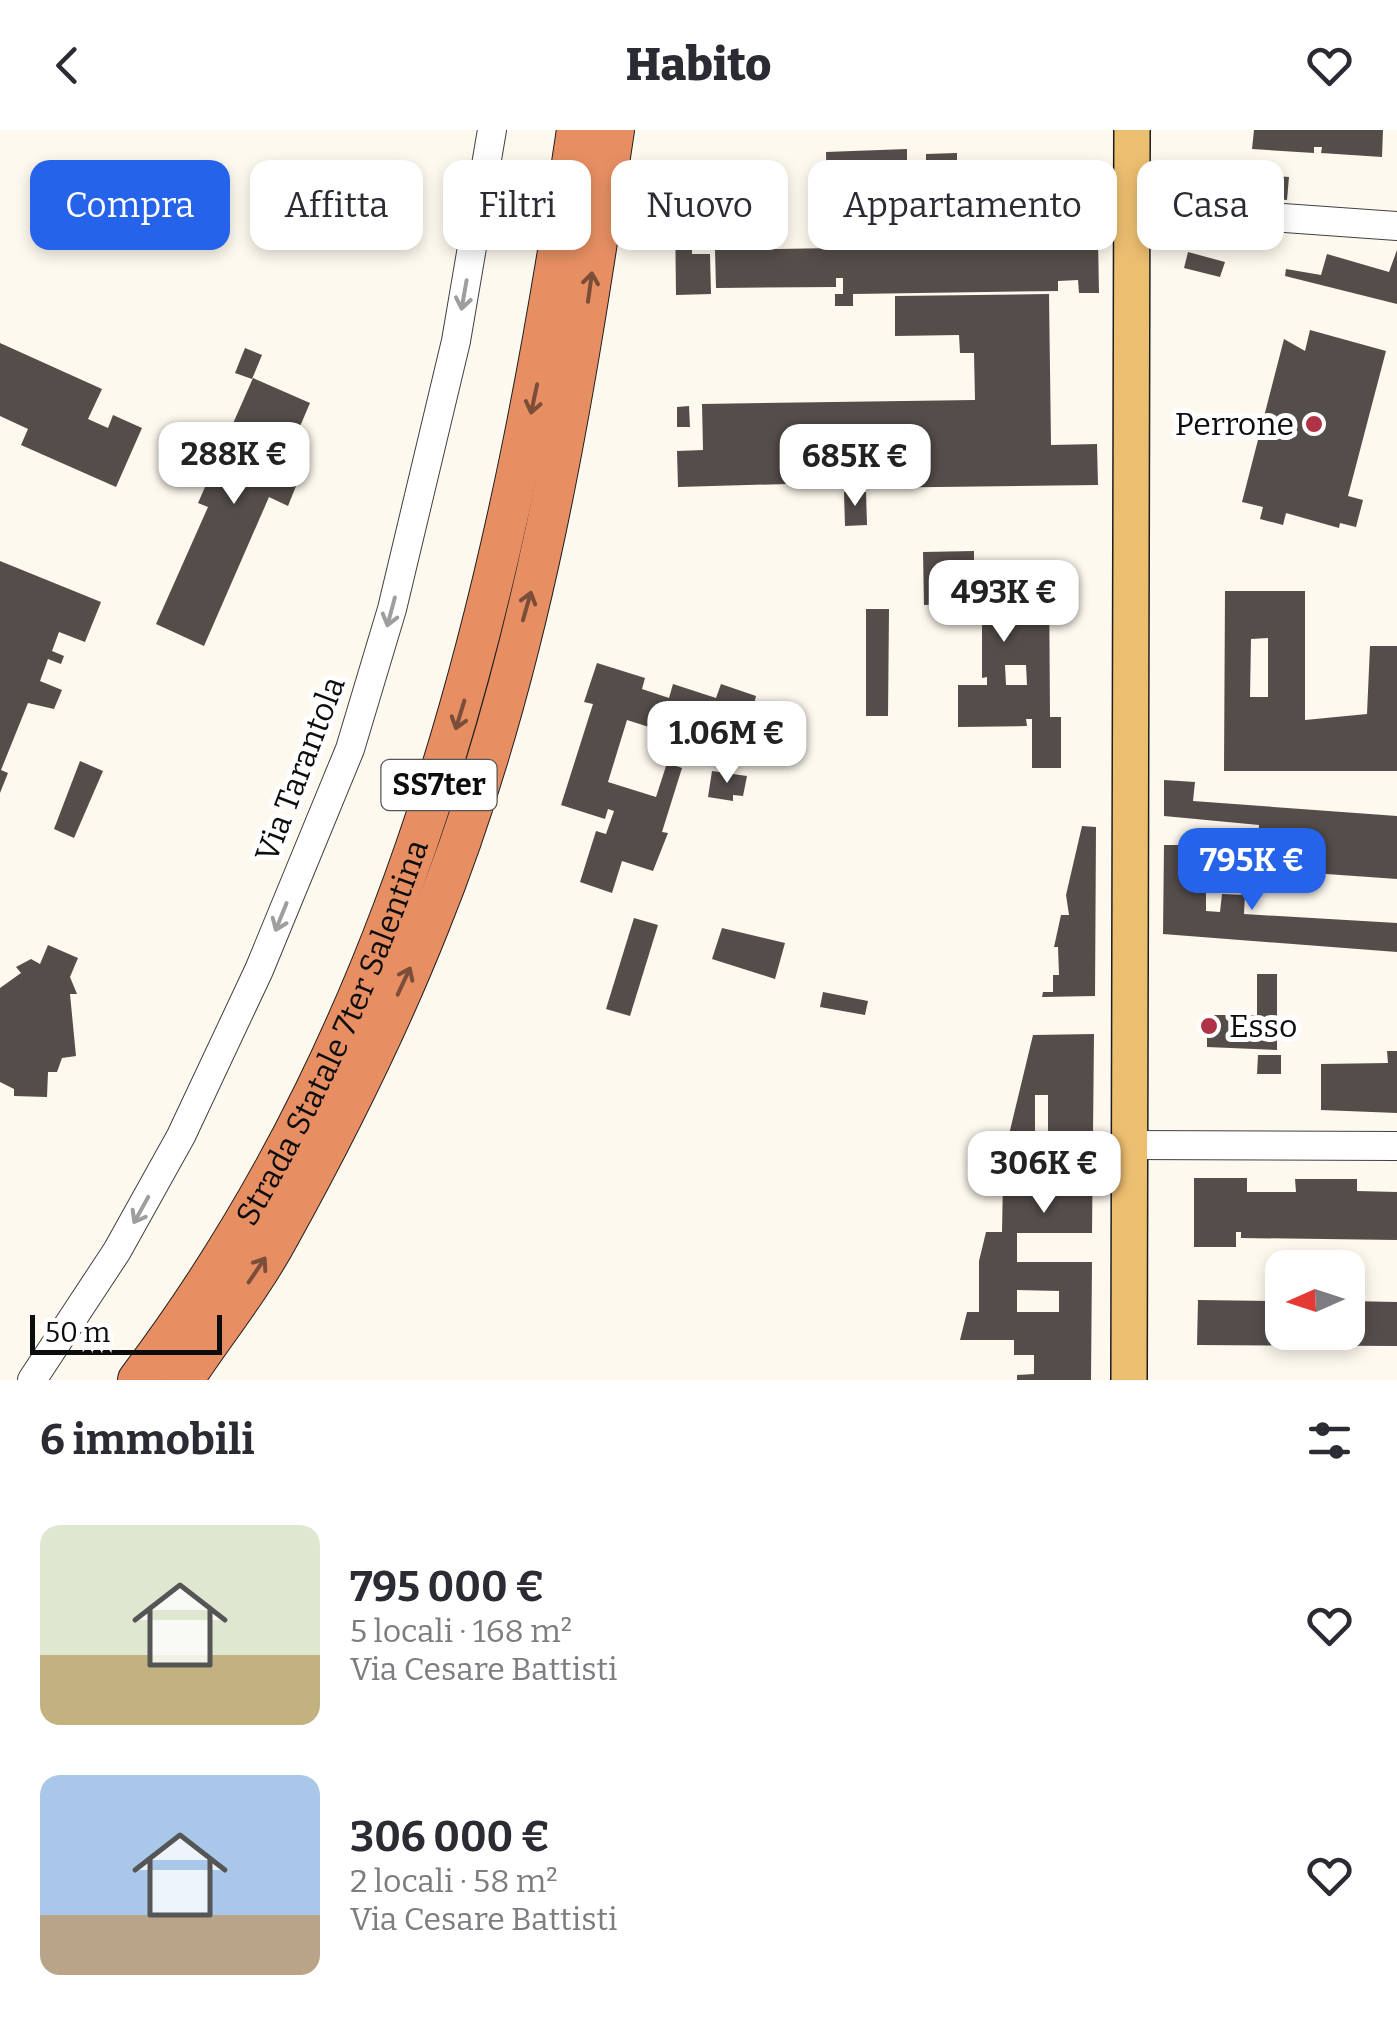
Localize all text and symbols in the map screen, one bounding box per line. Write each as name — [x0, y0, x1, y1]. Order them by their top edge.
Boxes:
icon: back — [40, 38, 95, 93]
text: Habito — [626, 38, 771, 92]
icon: heart — [1302, 38, 1357, 93]
chip: Compra — [30, 160, 230, 250]
chip: Affitta — [250, 160, 423, 250]
chip: Filtri — [443, 160, 591, 250]
chip: Nuovo — [611, 160, 788, 250]
chip: Appartamento — [808, 160, 1117, 250]
chip: Casa — [1137, 160, 1284, 250]
one-way arrow — [582, 272, 600, 304]
one-way arrow — [454, 278, 473, 311]
one-way arrow — [523, 382, 542, 414]
place label: Perrone — [1175, 405, 1294, 443]
marker: Perrone — [1303, 413, 1325, 435]
pin: 288K € — [153, 422, 315, 507]
pin: 685K € — [774, 424, 936, 509]
text: 288K € — [181, 435, 287, 473]
text: 685K € — [802, 437, 908, 475]
pin: 493K € — [923, 560, 1085, 645]
text: 493K € — [951, 573, 1057, 611]
one-way arrow — [519, 591, 538, 622]
one-way arrow — [381, 596, 399, 627]
street label: Via Tarantola — [247, 671, 353, 867]
one-way arrow — [450, 699, 468, 731]
pin: 1.06M € — [635, 701, 819, 786]
text: 1.06M € — [669, 714, 785, 752]
road number: SS7ter — [382, 760, 496, 810]
pin: 795K € — [1171, 828, 1333, 913]
street label: Strada Statale 7ter Salentina — [228, 835, 436, 1232]
text: 795K € — [1200, 841, 1304, 879]
one-way arrow — [270, 901, 288, 932]
one-way arrow — [396, 966, 414, 996]
place label: Esso — [1229, 1007, 1297, 1045]
marker: Esso — [1198, 1015, 1220, 1037]
pin: 306K € — [963, 1131, 1125, 1216]
text: 306K € — [990, 1144, 1098, 1182]
one-way arrow — [130, 1195, 150, 1224]
north arrow — [1265, 1250, 1365, 1350]
map controls — [1265, 1250, 1365, 1350]
one-way arrow — [247, 1257, 267, 1284]
scale bar — [30, 1310, 222, 1354]
text: 50 m — [45, 1316, 110, 1349]
icon: filters — [1302, 1413, 1357, 1468]
text: 6 immobili — [40, 1415, 255, 1465]
text: 795 000 € — [350, 1562, 544, 1612]
icon: home — [120, 1565, 240, 1685]
icon: heart — [1302, 1598, 1357, 1653]
text: 5 locali · 168 m² — [350, 1612, 572, 1650]
text: Via Cesare Battisti — [350, 1650, 618, 1688]
text: 306 000 € — [350, 1812, 550, 1862]
icon: home — [120, 1815, 240, 1935]
icon: heart — [1302, 1848, 1357, 1903]
text: 2 locali · 58 m² — [350, 1862, 558, 1900]
text: Via Cesare Battisti — [350, 1900, 618, 1938]

